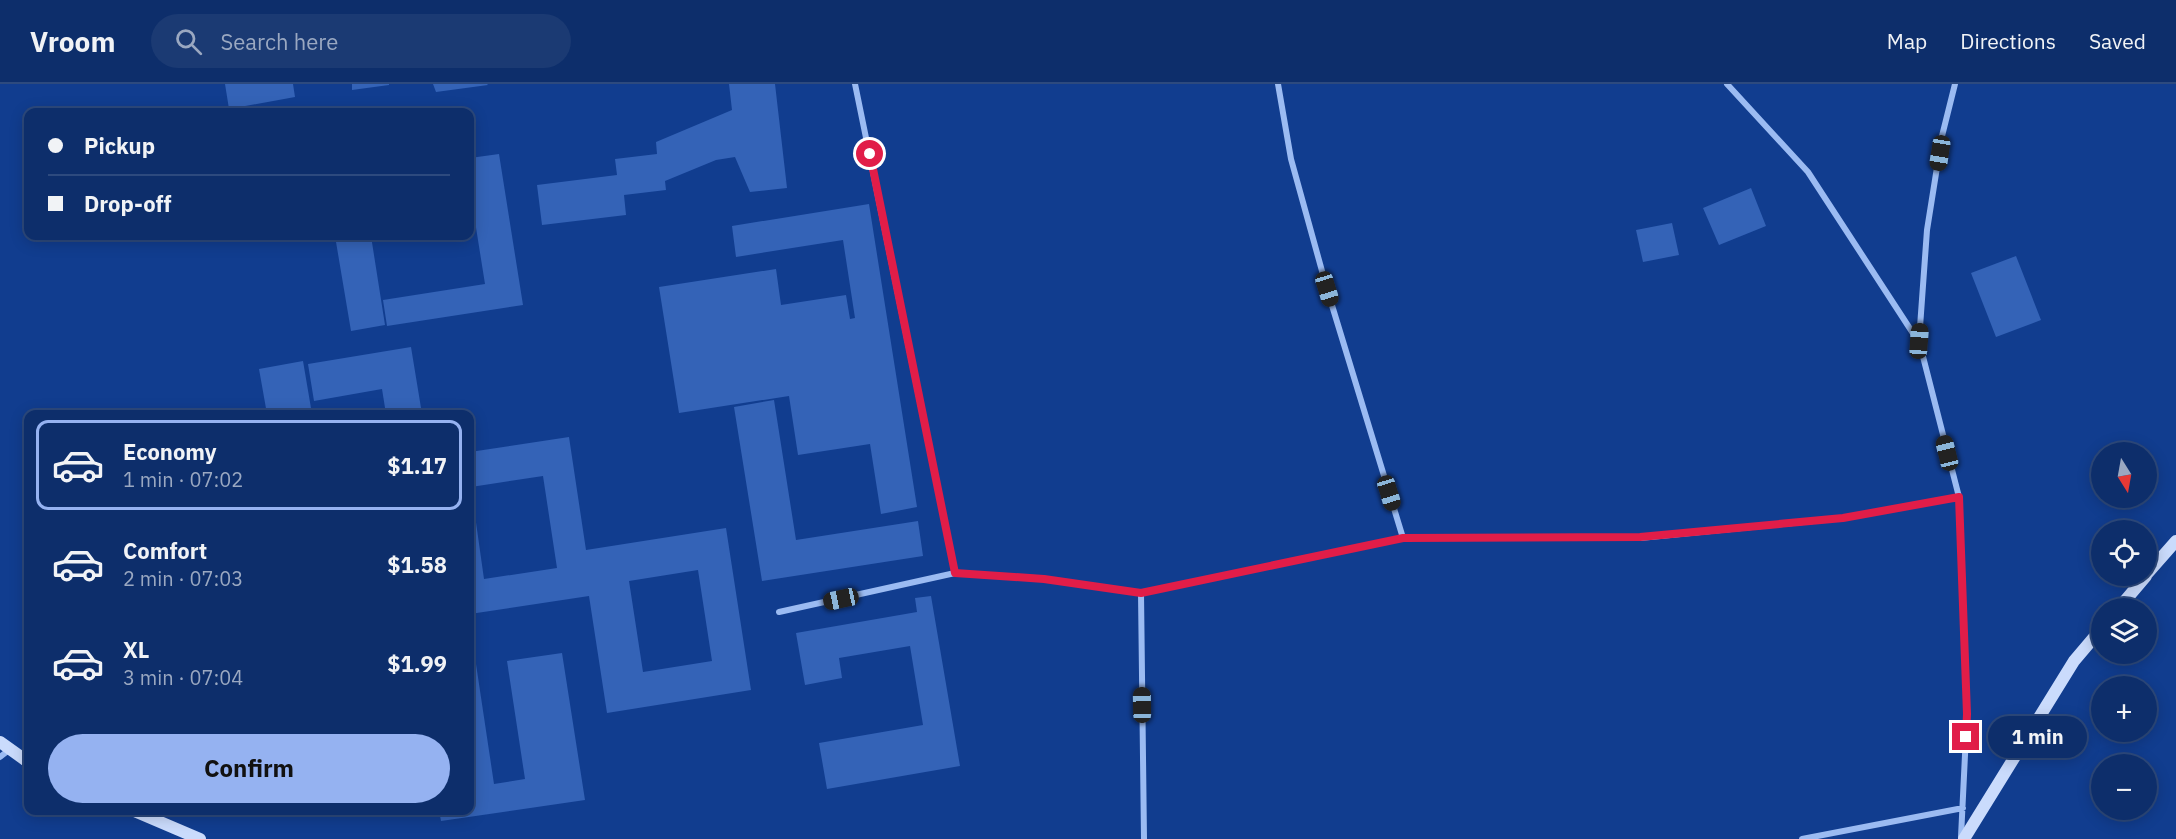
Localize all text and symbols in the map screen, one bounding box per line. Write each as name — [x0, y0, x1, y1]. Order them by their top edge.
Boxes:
search box — [151, 14, 571, 68]
text: Vroom — [30, 23, 115, 60]
icon: search — [172, 25, 205, 58]
text: Search here — [220, 27, 338, 56]
text: Map — [1887, 27, 1927, 55]
text: Directions — [1960, 27, 2056, 55]
text: Saved — [2089, 27, 2146, 55]
text: Pickup — [84, 131, 155, 160]
car — [1928, 134, 1952, 172]
route start — [856, 140, 883, 167]
text: Drop-off — [84, 189, 171, 218]
car — [1313, 269, 1341, 309]
car — [1909, 322, 1929, 360]
car — [1934, 433, 1960, 473]
text: Economy — [123, 437, 217, 466]
icon: car — [51, 438, 105, 492]
north arrow — [2091, 442, 2157, 508]
map controls — [2091, 442, 2157, 820]
text: $1.17 — [387, 451, 447, 480]
text: 1 min · 07:02 — [123, 466, 243, 493]
car — [1375, 473, 1403, 513]
button: locate — [2091, 520, 2157, 586]
text: Comfort — [123, 536, 207, 565]
icon: car — [51, 537, 105, 591]
text: $1.58 — [387, 550, 447, 579]
text: 2 min · 07:03 — [123, 565, 243, 592]
car — [822, 586, 860, 612]
button: layers — [2091, 598, 2157, 664]
text: XL — [123, 635, 149, 664]
icon: car — [51, 636, 105, 690]
text: $1.99 — [387, 649, 447, 678]
text: 3 min · 07:04 — [123, 664, 243, 691]
button: + — [2091, 676, 2157, 742]
car — [1133, 687, 1151, 723]
callout: 1 min — [1987, 716, 2086, 758]
route end — [1952, 723, 1979, 750]
text: 1 min — [2011, 723, 2064, 750]
button: Confirm — [48, 734, 450, 803]
button: − — [2091, 754, 2157, 820]

